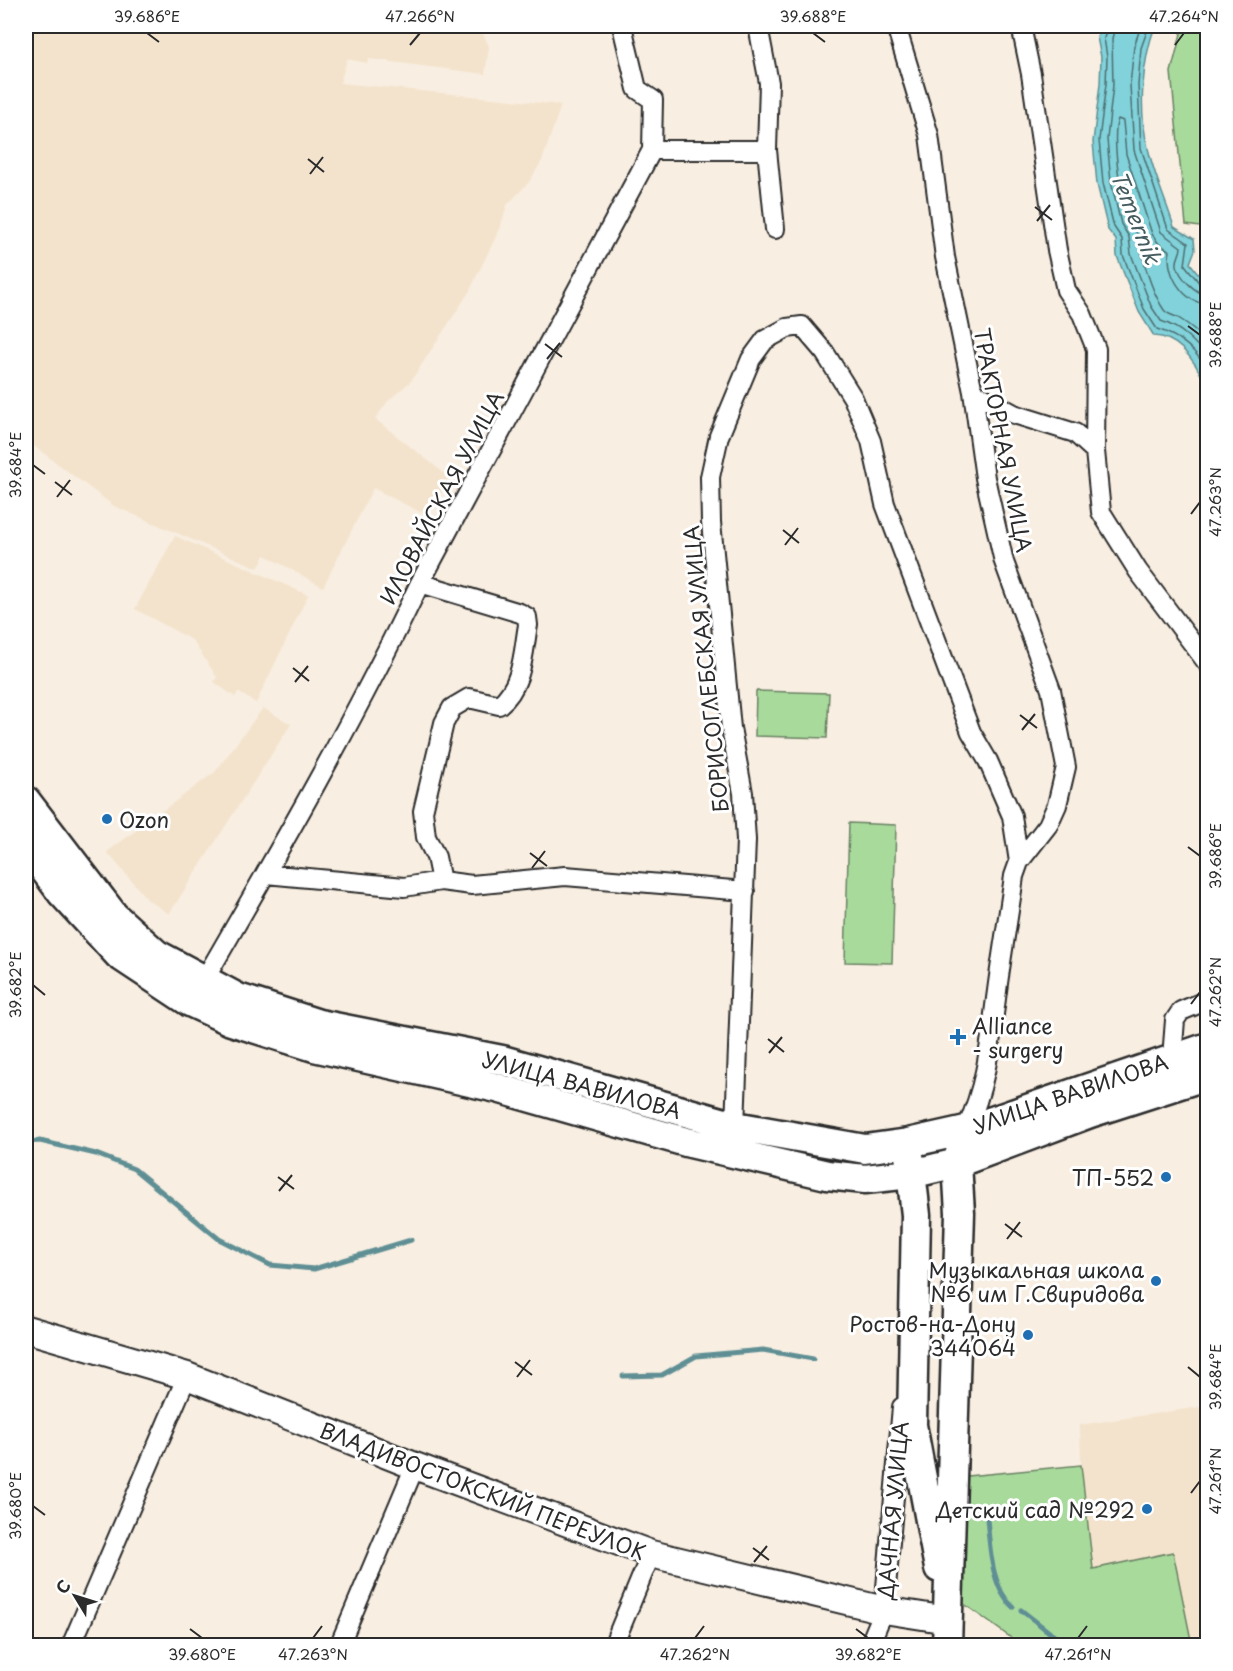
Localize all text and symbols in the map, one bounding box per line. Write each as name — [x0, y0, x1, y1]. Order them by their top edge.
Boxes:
text: 39.686°E — [114, 4, 180, 27]
text: 47.266°N — [385, 4, 455, 27]
text: 39.688°E — [779, 4, 847, 27]
text: 47.264°N — [1149, 4, 1219, 27]
water label: Temernik — [1103, 165, 1171, 270]
text: 39.688°E — [1203, 301, 1226, 369]
street label: ТРАКТОРНАЯ УЛИЦА — [967, 325, 1041, 555]
street label: ИЛОВАЙСКАЯ УЛИЦА — [371, 385, 511, 609]
text: 39.684°E — [3, 432, 26, 498]
text: 47.263°N — [1203, 467, 1226, 537]
street label: БОРИСОГЛЕБСКАЯ УЛИЦА — [674, 524, 736, 814]
place label: Ozon — [119, 803, 169, 835]
marker: Ozon — [100, 812, 114, 826]
text: 39.686°E — [1203, 823, 1226, 889]
text: 39.682°E — [3, 951, 26, 1019]
text: 47.262°N — [1203, 957, 1226, 1027]
place label: Alliance - surgery — [972, 1009, 1064, 1065]
marker: Alliance - surgery — [949, 1028, 967, 1046]
street label: УЛИЦА ВАВИЛОВА — [479, 1042, 685, 1126]
street label: УЛИЦА ВАВИЛОВА — [968, 1045, 1172, 1141]
place label: ТП-552 — [1072, 1161, 1154, 1193]
marker: ТП-552 — [1159, 1170, 1173, 1184]
place label: Музыкальная школа №6 им Г.Свиридова — [929, 1253, 1144, 1309]
marker: Музыкальная школа №6 им Г.Свиридова — [1149, 1274, 1163, 1288]
place label: Ростов-на-Дону 344064 — [849, 1307, 1016, 1363]
marker: Ростов-на-Дону 344064 — [1021, 1328, 1035, 1342]
text: 39.684°E — [1203, 1344, 1226, 1410]
street label: ВЛАДИВОСТОКСКИЙ ПЕРЕУЛОК — [315, 1413, 651, 1567]
street label: ДАЧНАЯ УЛИЦА — [868, 1420, 916, 1601]
text: 47.261°N — [1203, 1448, 1226, 1514]
text: 39.680°E — [3, 1472, 26, 1540]
place label: Детский сад №292 — [935, 1493, 1135, 1525]
marker: Детский сад №292 — [1140, 1502, 1154, 1516]
north arrow — [45, 1566, 105, 1626]
text: С — [49, 1574, 76, 1598]
text: 39.680°E — [168, 1642, 236, 1665]
text: 47.263°N — [278, 1642, 348, 1665]
text: 47.262°N — [660, 1642, 730, 1665]
text: 39.682°E — [834, 1642, 902, 1665]
text: 47.261°N — [1045, 1642, 1111, 1665]

